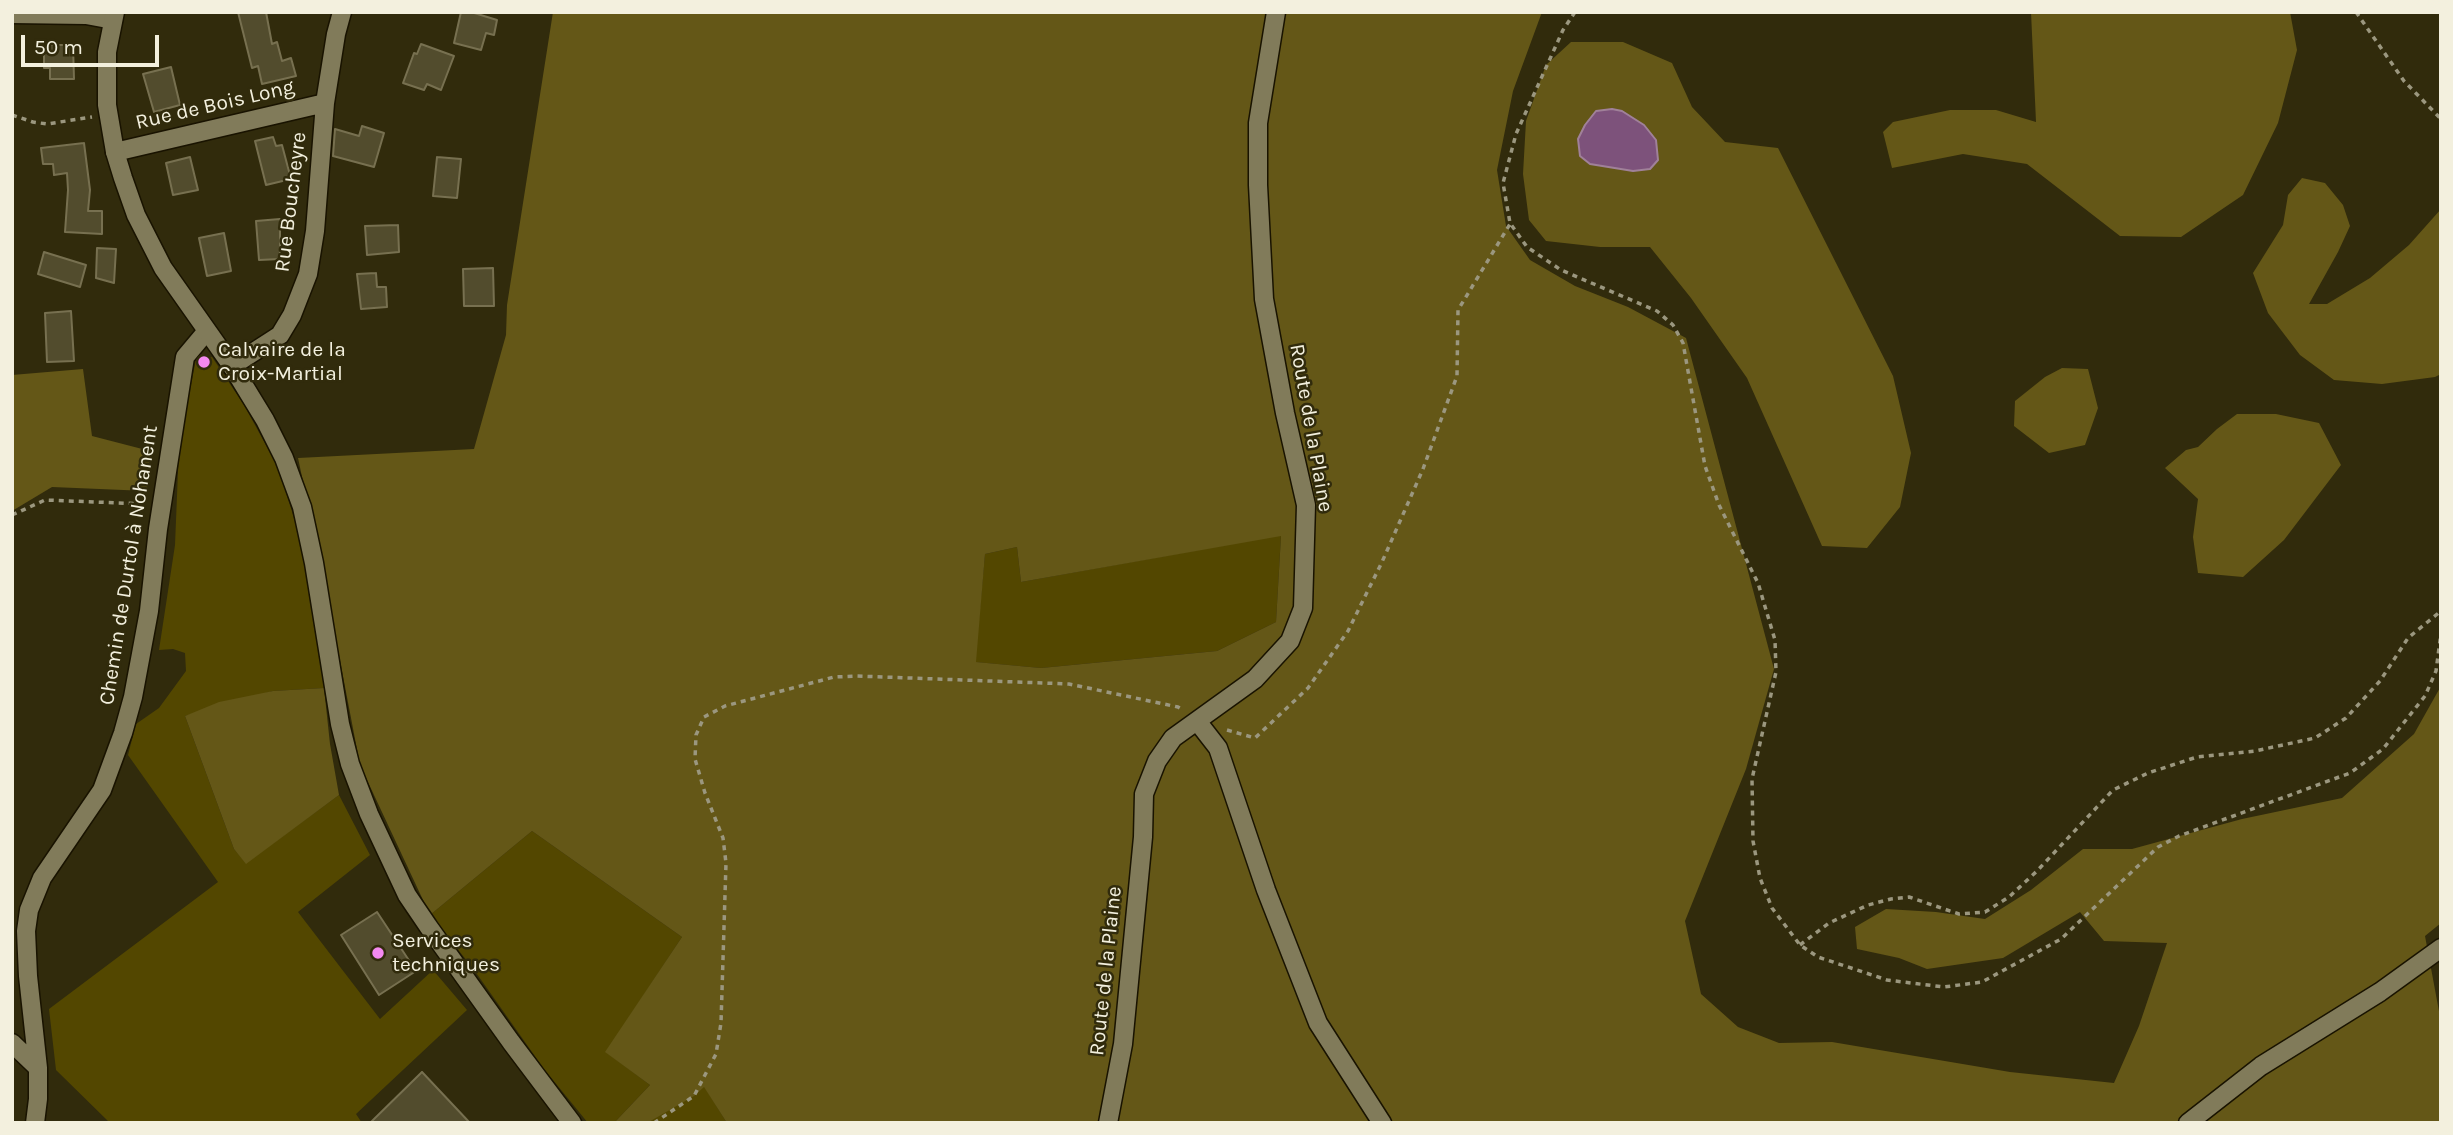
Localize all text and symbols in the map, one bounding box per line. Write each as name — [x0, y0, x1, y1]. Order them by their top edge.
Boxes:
scale bar — [24, 21, 163, 65]
text: 50 m — [34, 35, 83, 59]
street label: Rue de Bois Long — [133, 74, 297, 136]
street label: Rue Boucheyre — [270, 130, 312, 274]
place label: Calvaire de la Croix-Martial — [218, 337, 346, 387]
street label: Route de la Plaine — [1284, 342, 1338, 514]
marker: Calvaire de la Croix-Martial — [196, 354, 212, 370]
street label: Chemin de Durtol à Nohanent — [94, 423, 164, 707]
street label: Route de la Plaine — [1085, 885, 1127, 1057]
place label: Services techniques — [392, 928, 500, 978]
marker: Services techniques — [370, 945, 386, 961]

